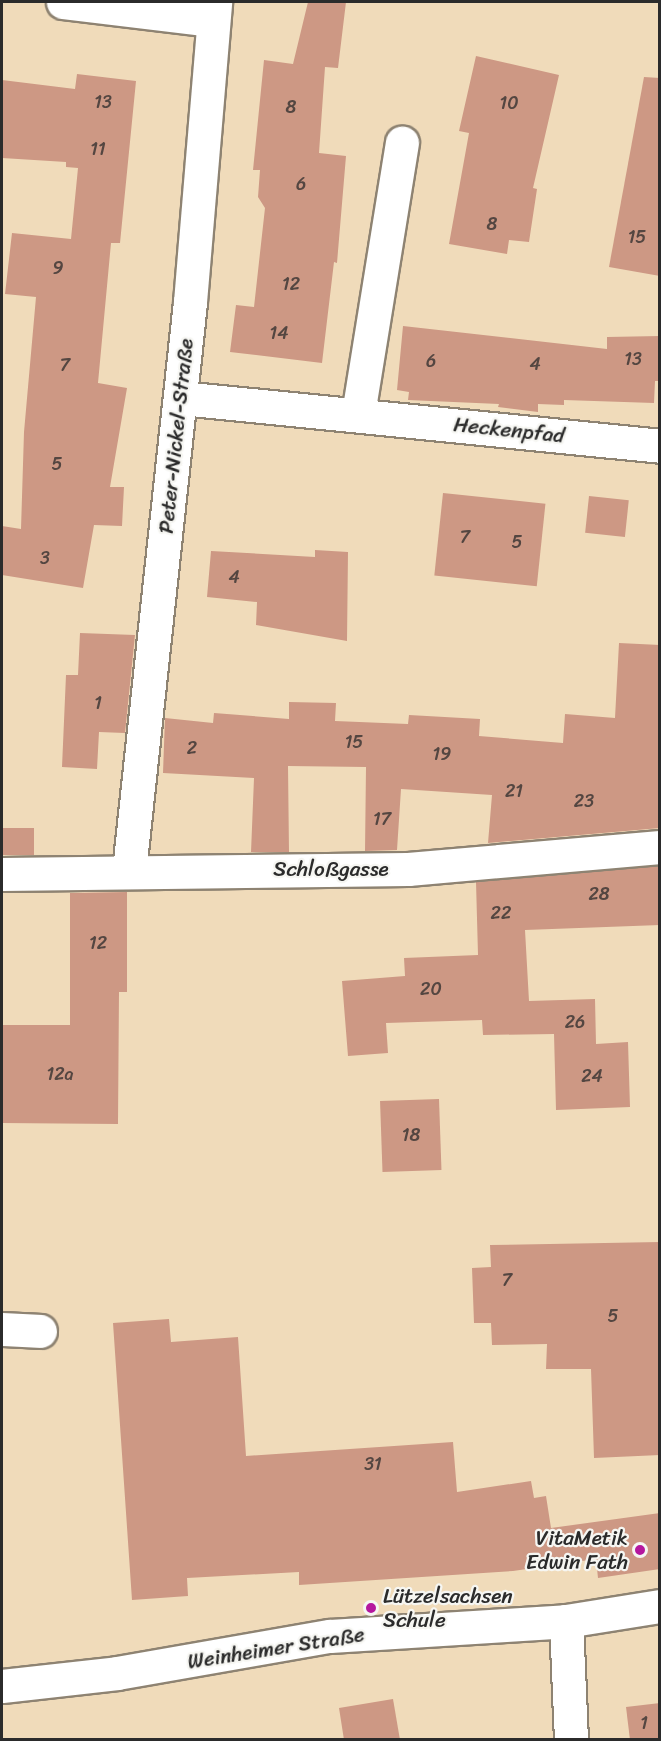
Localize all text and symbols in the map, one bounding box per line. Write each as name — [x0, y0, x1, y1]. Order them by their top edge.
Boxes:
house number: 13 — [94, 91, 112, 113]
house number: 10 — [499, 92, 519, 114]
house number: 8 — [286, 96, 296, 118]
house number: 11 — [90, 138, 106, 160]
house number: 6 — [296, 173, 306, 195]
house number: 8 — [487, 213, 497, 235]
house number: 15 — [628, 226, 646, 248]
house number: 9 — [52, 257, 64, 279]
house number: 12 — [282, 273, 300, 295]
house number: 14 — [270, 322, 288, 344]
street label: Peter-Nickel-Straße — [153, 337, 199, 535]
house number: 13 — [624, 348, 642, 370]
house number: 6 — [426, 350, 436, 372]
house number: 4 — [529, 353, 541, 375]
house number: 7 — [60, 354, 70, 376]
street label: Heckenpfad — [452, 412, 566, 448]
house number: 5 — [52, 453, 62, 475]
house number: 7 — [460, 526, 470, 548]
house number: 5 — [512, 531, 522, 553]
house number: 3 — [40, 547, 50, 569]
house number: 4 — [228, 566, 240, 588]
house number: 1 — [94, 692, 102, 714]
house number: 15 — [345, 731, 363, 753]
house number: 2 — [187, 737, 197, 759]
house number: 19 — [433, 743, 451, 765]
house number: 21 — [505, 780, 523, 802]
house number: 23 — [574, 790, 594, 812]
house number: 17 — [373, 808, 391, 830]
street label: Schloßgasse — [273, 856, 389, 882]
house number: 28 — [588, 883, 610, 905]
house number: 22 — [491, 902, 511, 924]
house number: 12 — [89, 932, 107, 954]
house number: 20 — [420, 978, 442, 1000]
house number: 26 — [565, 1011, 585, 1033]
house number: 12a — [46, 1063, 74, 1085]
house number: 24 — [581, 1065, 603, 1087]
house number: 18 — [402, 1124, 420, 1146]
house number: 7 — [502, 1269, 512, 1291]
house number: 5 — [608, 1305, 618, 1327]
house number: 31 — [364, 1453, 382, 1475]
place label: VitaMetik Edwin Fath — [526, 1525, 628, 1575]
marker: VitaMetik Edwin Fath — [633, 1543, 647, 1557]
place label: Lützelsachsen Schule — [383, 1583, 513, 1633]
marker: Lützelsachsen Schule — [364, 1601, 378, 1615]
street label: Weinheimer Straße — [186, 1622, 366, 1674]
house number: 1 — [640, 1712, 648, 1734]

